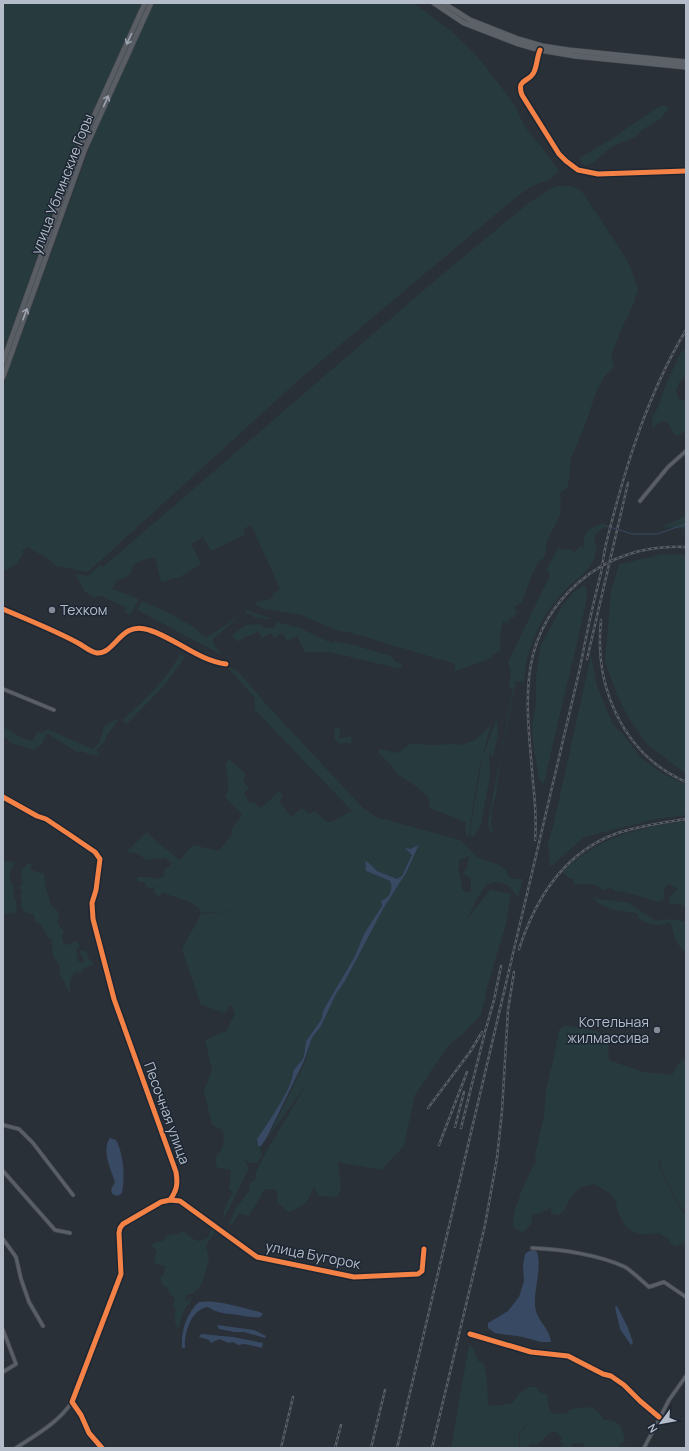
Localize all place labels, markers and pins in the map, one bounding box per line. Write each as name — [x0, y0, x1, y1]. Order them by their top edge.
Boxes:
place label: Техком — [60, 600, 107, 619]
marker: Техком — [47, 605, 57, 615]
place label: Котельная жилмассива — [567, 1012, 649, 1047]
marker: Котельная жилмассива — [652, 1025, 662, 1035]

